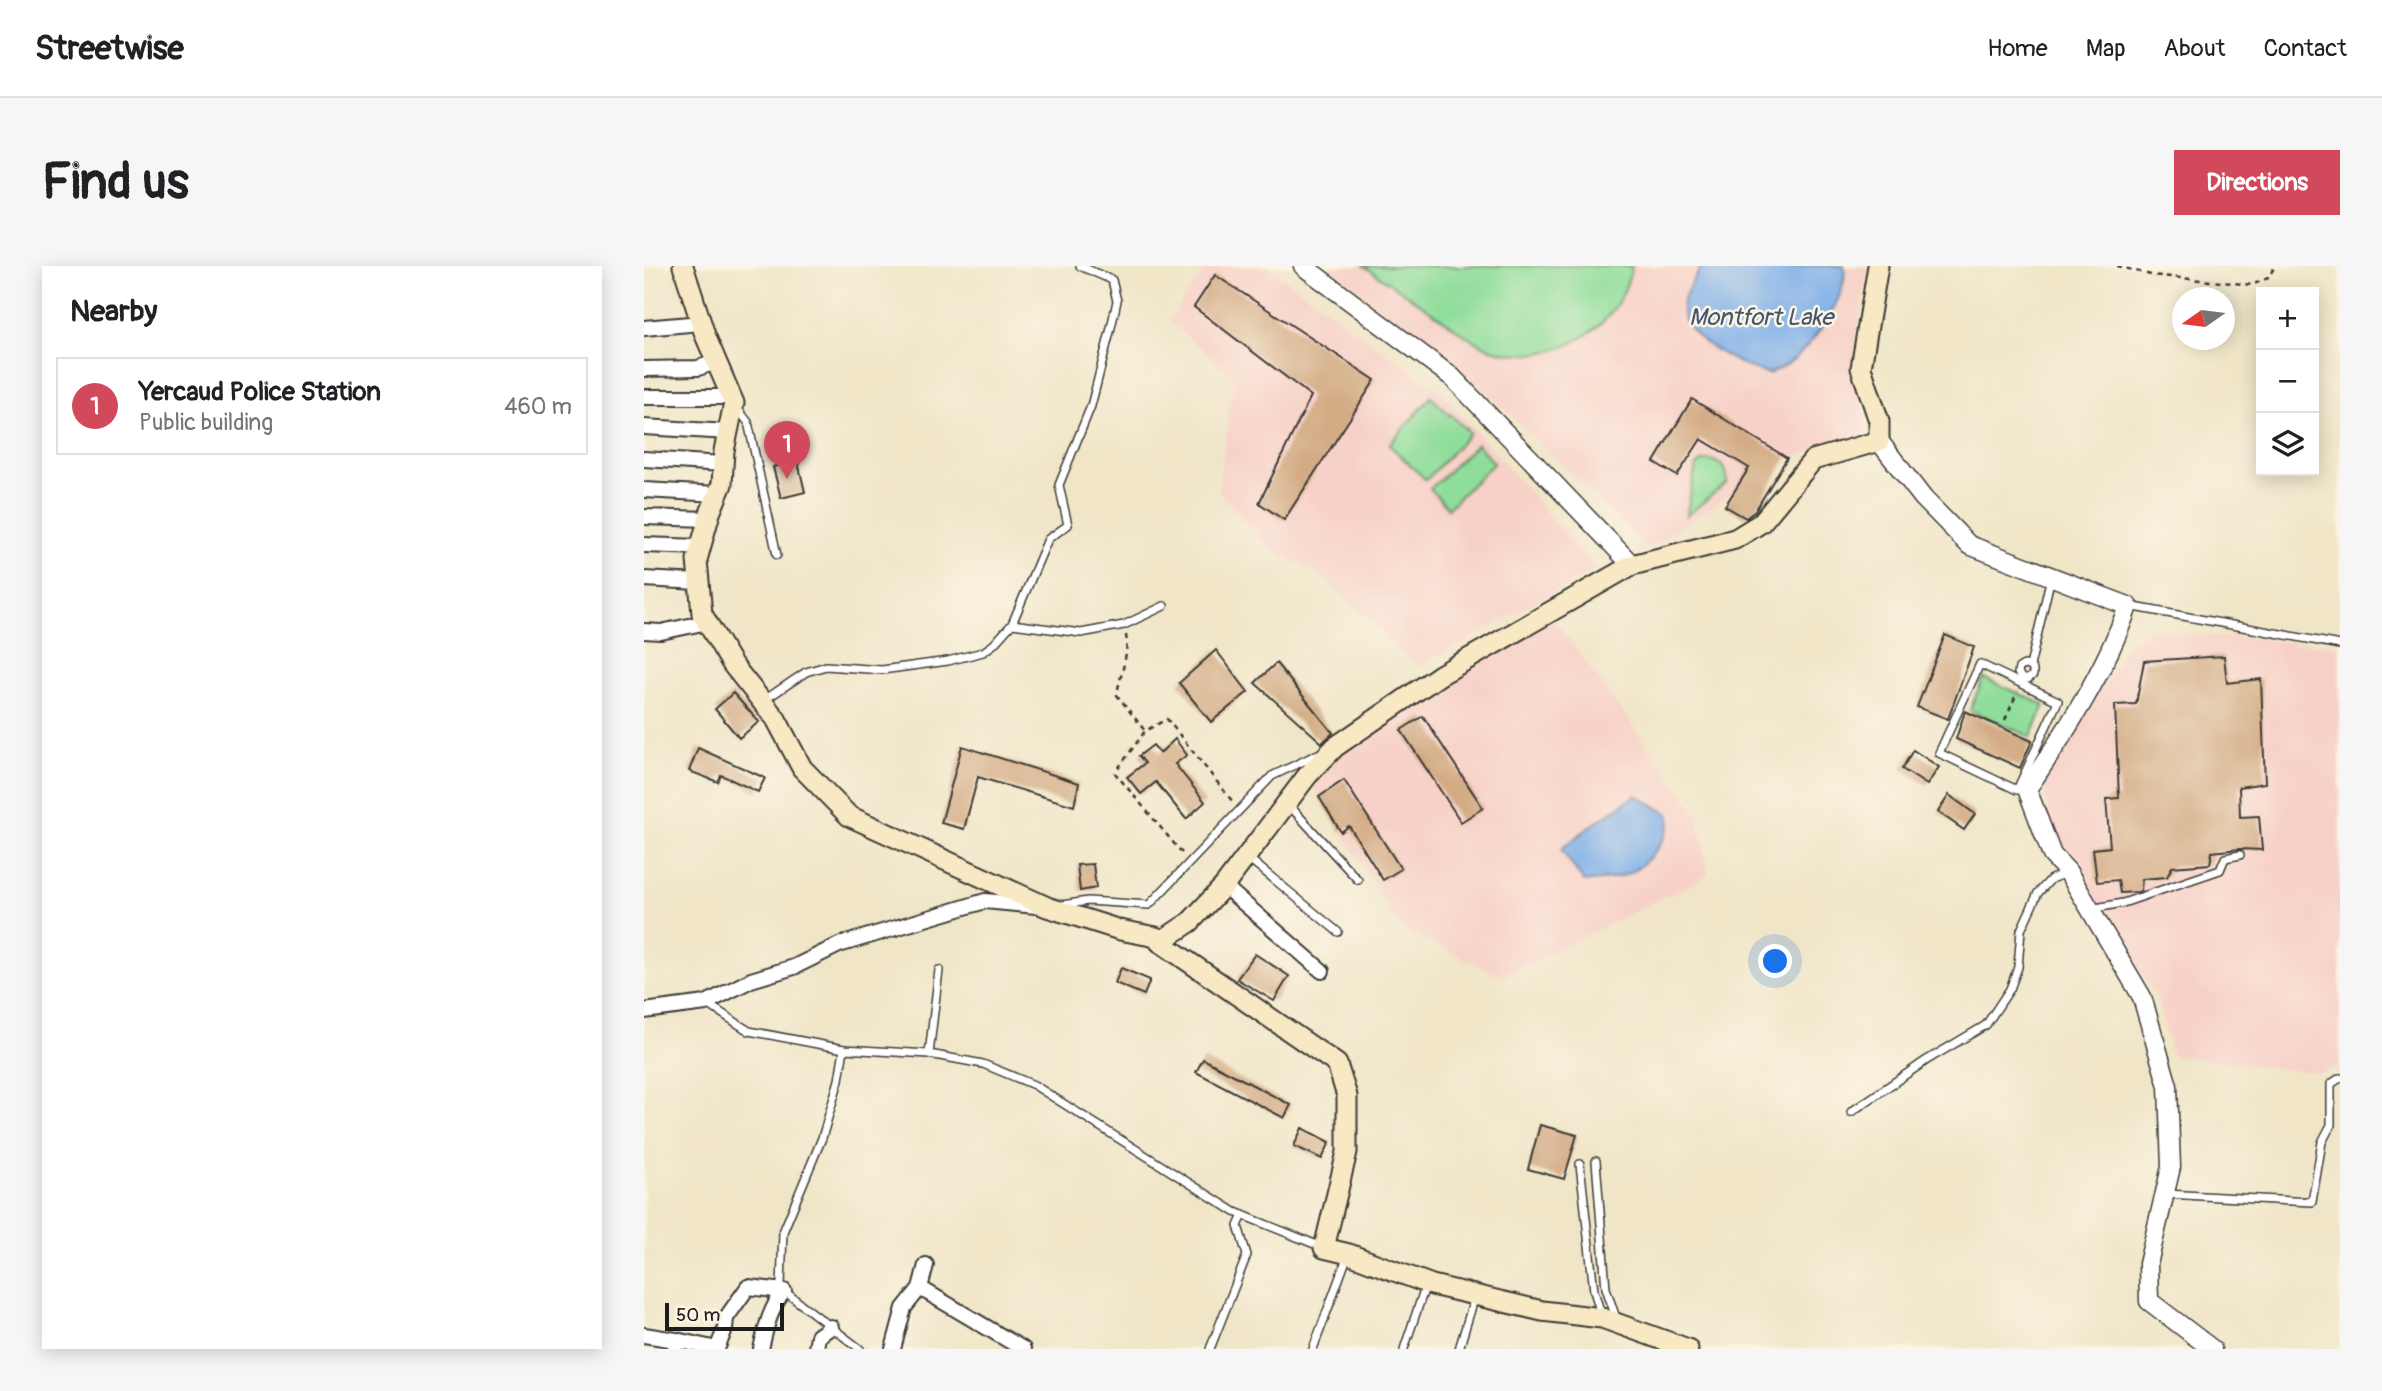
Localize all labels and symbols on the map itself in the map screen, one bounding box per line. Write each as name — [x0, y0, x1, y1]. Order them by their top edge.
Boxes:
north arrow — [2172, 287, 2235, 350]
water label: Montfort Lake — [1689, 303, 1835, 332]
pin: 1 — [764, 421, 810, 479]
your location — [1758, 944, 1792, 978]
scale bar — [665, 1300, 784, 1332]

